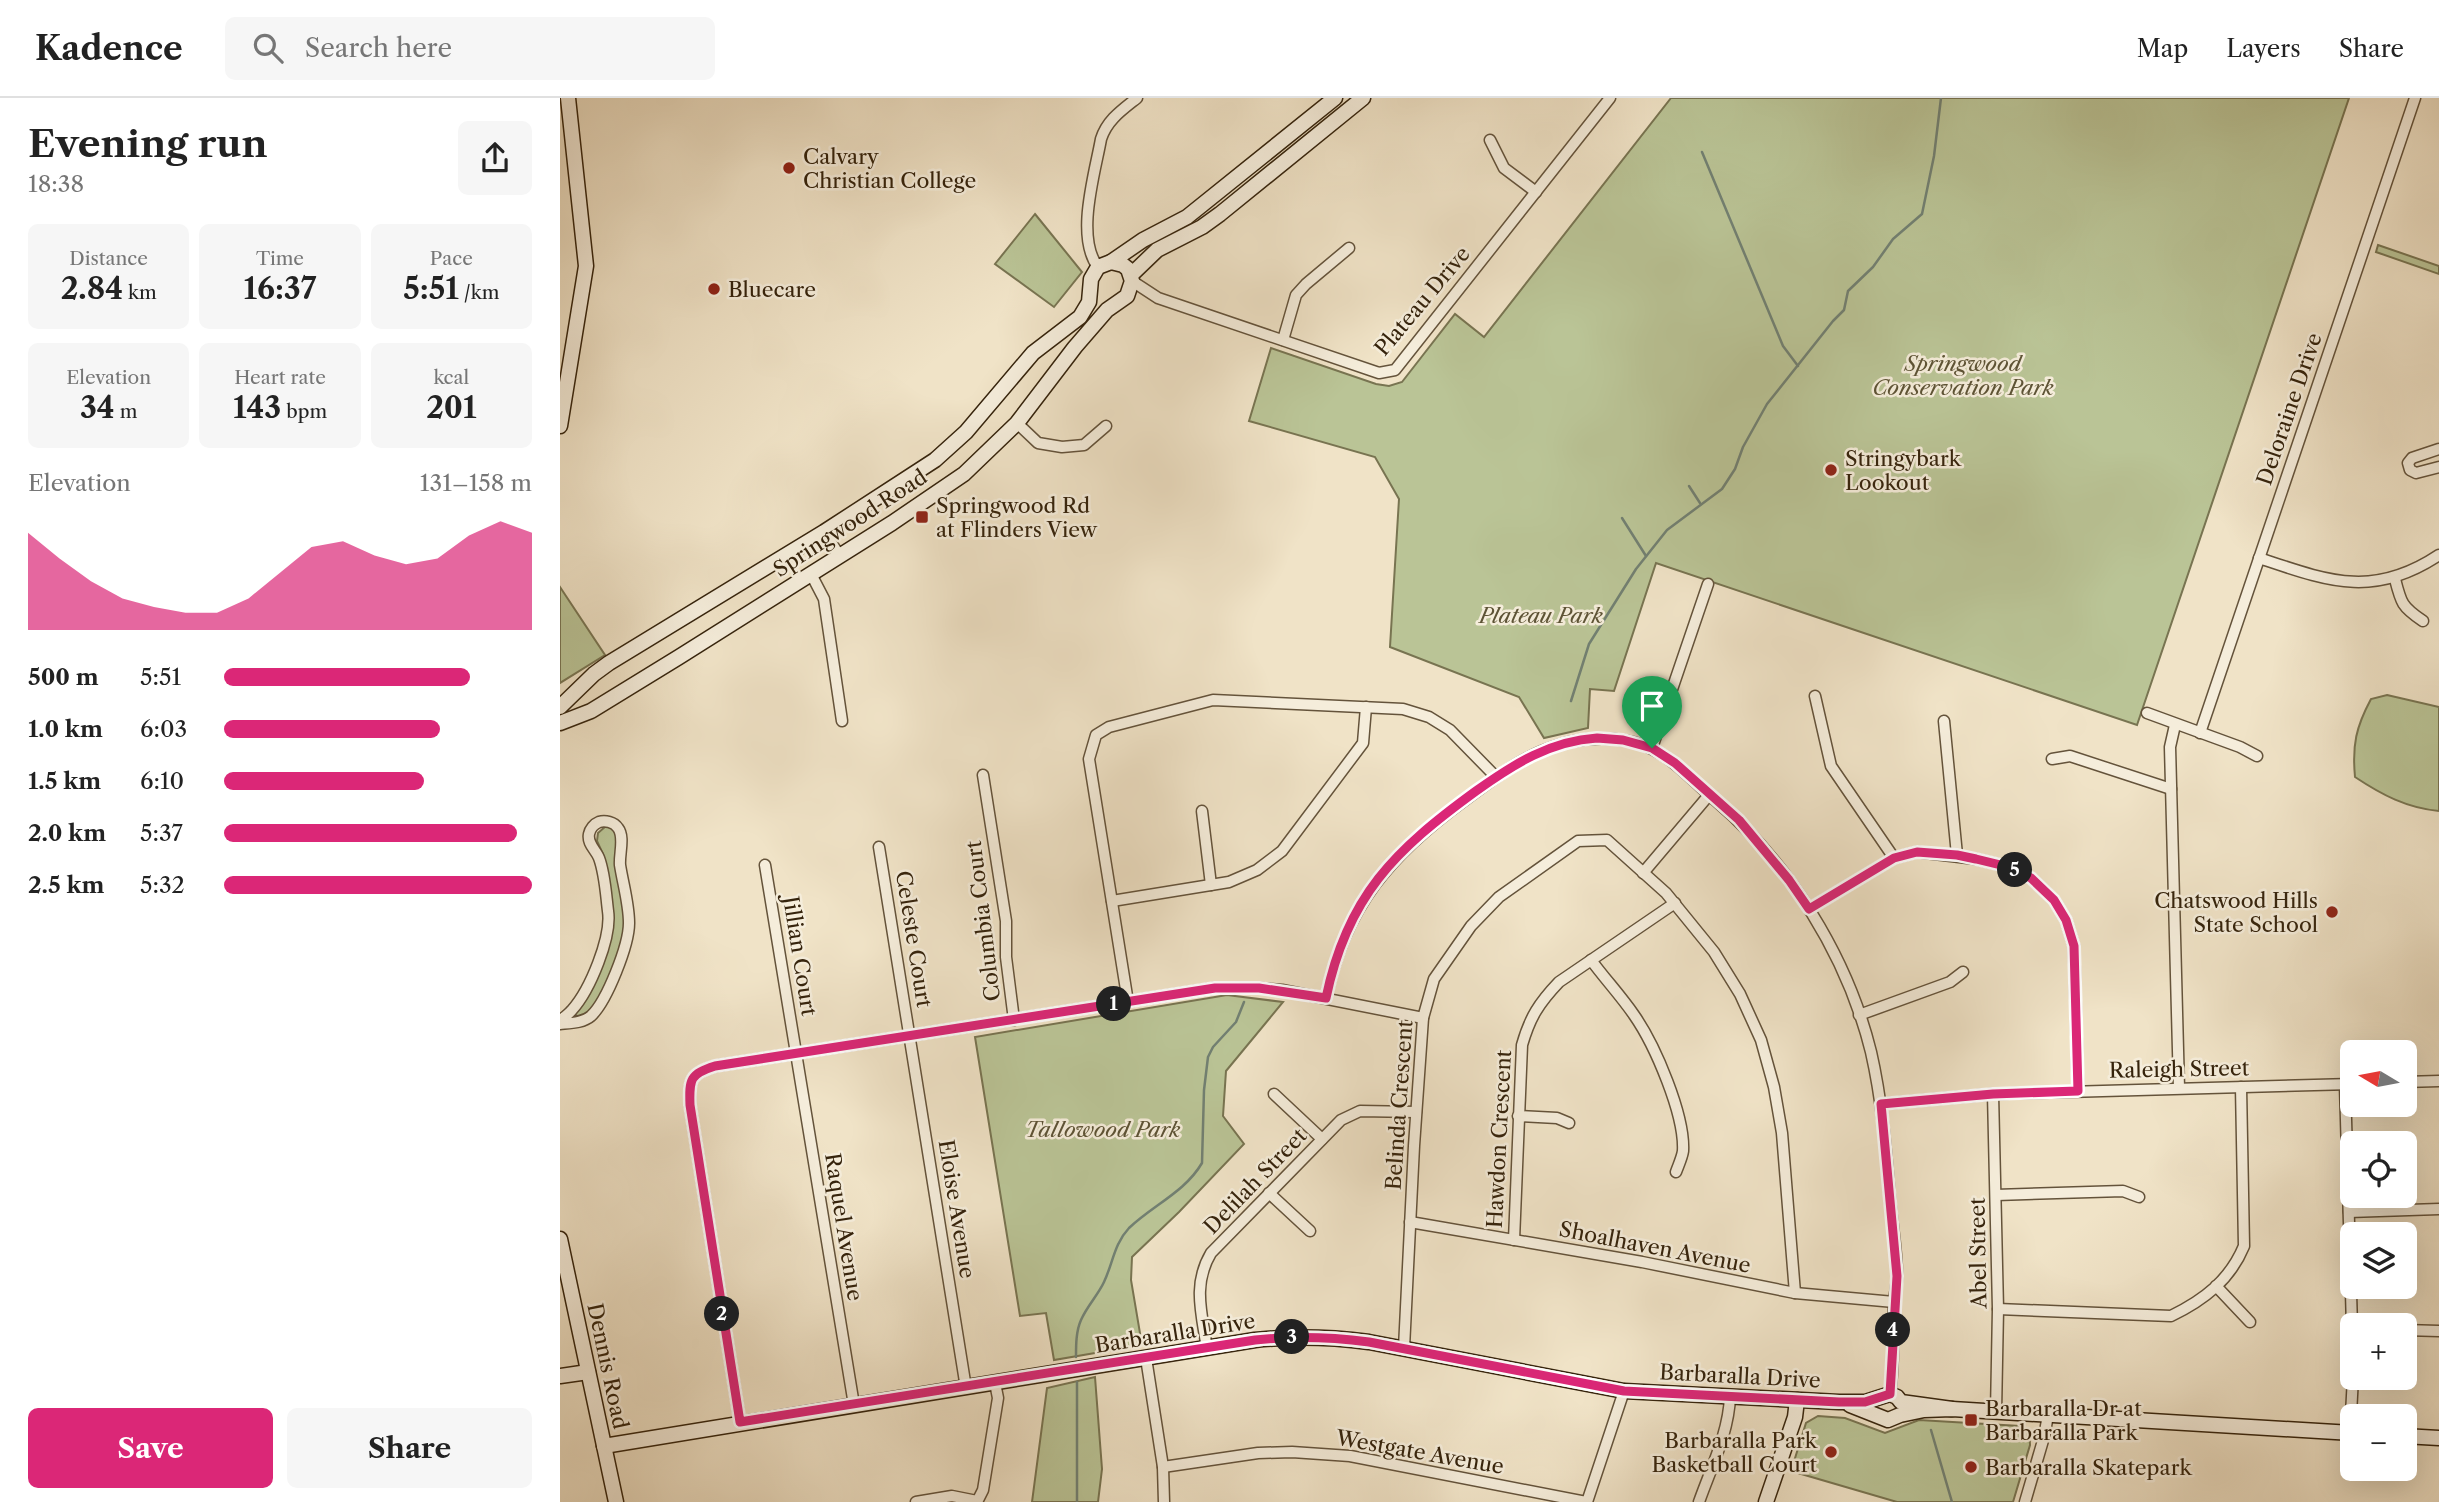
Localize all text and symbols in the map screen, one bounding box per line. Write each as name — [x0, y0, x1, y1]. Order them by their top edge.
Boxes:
search box — [225, 17, 715, 80]
text: Kadence — [35, 28, 183, 69]
icon: search — [249, 29, 287, 67]
text: Search here — [305, 32, 452, 64]
text: Map — [2137, 34, 2188, 63]
text: Layers — [2226, 34, 2301, 63]
text: Share — [2339, 34, 2404, 63]
text: Evening run — [28, 120, 268, 167]
button: share — [458, 121, 532, 195]
place label: Calvary Christian College — [803, 144, 976, 193]
marker: Calvary Christian College — [781, 160, 797, 176]
text: 18:38 — [28, 170, 84, 198]
street label: Plateau Drive — [1369, 241, 1475, 361]
text: Distance — [69, 247, 148, 270]
text: Time — [256, 247, 304, 270]
text: Pace — [430, 247, 473, 270]
text: 2.84 — [61, 270, 123, 307]
text: 16:37 — [244, 270, 316, 307]
text: 5:51 — [403, 270, 459, 307]
place label: Bluecare — [728, 277, 816, 302]
text: km — [123, 281, 157, 304]
text: /km — [459, 281, 499, 304]
marker: Bluecare — [706, 281, 722, 297]
street label: Deloraine Drive — [2251, 330, 2327, 488]
park label: Springwood Conservation Park — [1872, 351, 2054, 400]
text: Elevation — [66, 366, 151, 389]
text: Heart rate — [234, 366, 326, 389]
text: kcal — [433, 366, 469, 389]
text: 34 — [80, 389, 115, 426]
text: 143 — [233, 389, 281, 426]
text: 201 — [426, 389, 476, 426]
text: m — [115, 400, 137, 423]
text: bpm — [281, 400, 327, 423]
place label: Stringybark Lookout — [1845, 446, 1962, 495]
marker: Stringybark Lookout — [1823, 462, 1839, 478]
street label: Springwood Road — [769, 464, 932, 582]
text: Elevation — [28, 469, 131, 497]
text: 131–158 m — [420, 469, 532, 497]
place label: Springwood Rd at Flinders View — [936, 493, 1098, 542]
marker: Springwood Rd at Flinders View — [914, 509, 930, 525]
park label: Plateau Park — [1477, 603, 1603, 628]
text: 500 m — [28, 663, 99, 691]
text: 5:51 — [140, 663, 181, 691]
pin — [1622, 676, 1682, 748]
icon: arrive — [1633, 687, 1671, 725]
text: 1.0 km — [28, 715, 103, 743]
text: 6:03 — [140, 715, 187, 743]
text: 1.5 km — [28, 767, 101, 795]
text: 6:10 — [140, 767, 184, 795]
text: 2.0 km — [28, 819, 106, 847]
text: 5:37 — [140, 819, 183, 847]
street label: Columbia Court — [961, 839, 1005, 1003]
pin: 5 — [1998, 852, 2032, 888]
text: 5 — [2009, 858, 2020, 881]
street label: Celeste Court — [891, 869, 937, 1010]
text: 2.5 km — [28, 871, 104, 899]
text: 5:32 — [140, 871, 185, 899]
place label: Chatswood Hills State School — [2154, 888, 2318, 937]
street label: Jillian Court — [778, 891, 822, 1018]
marker: Chatswood Hills State School — [2324, 904, 2340, 920]
pin: 1 — [1096, 986, 1132, 1021]
text: 1 — [1109, 992, 1118, 1015]
street label: Belinda Crescent — [1381, 1019, 1417, 1191]
north arrow — [2340, 1040, 2417, 1116]
map controls — [2340, 1040, 2417, 1481]
street label: Hawdon Crescent — [1482, 1049, 1516, 1229]
street label: Raleigh Street — [2109, 1055, 2250, 1083]
park label: Tallowood Park — [1026, 1117, 1181, 1142]
street label: Delilah Street — [1198, 1123, 1312, 1239]
button: locate — [2340, 1131, 2417, 1208]
street label: Eloise Avenue — [934, 1138, 980, 1280]
street label: Raquel Avenue — [820, 1151, 868, 1303]
street label: Abel Street — [1965, 1197, 1991, 1310]
street label: Shoalhaven Avenue — [1557, 1216, 1753, 1278]
button: layers — [2340, 1222, 2417, 1299]
pin: 2 — [704, 1296, 740, 1332]
street label: Dennis Road — [582, 1301, 634, 1431]
text: 2 — [716, 1302, 727, 1325]
street label: Barbaralla Drive — [1093, 1308, 1257, 1358]
pin: 4 — [1876, 1312, 1910, 1348]
button: + — [2340, 1313, 2417, 1390]
text: 4 — [1887, 1318, 1898, 1341]
pin: 3 — [1274, 1320, 1310, 1354]
text: 3 — [1286, 1325, 1297, 1348]
street label: Barbaralla Drive — [1659, 1359, 1821, 1393]
place label: Barbaralla Dr at Barbaralla Park — [1985, 1396, 2142, 1445]
button: − — [2340, 1404, 2417, 1481]
button: Save — [28, 1408, 273, 1488]
button: Share — [287, 1408, 532, 1488]
marker: Barbaralla Dr at Barbaralla Park — [1963, 1412, 1979, 1428]
street label: Westgate Avenue — [1333, 1425, 1506, 1479]
place label: Barbaralla Park Basketball Court — [1652, 1428, 1818, 1477]
marker: Barbaralla Park Basketball Court — [1823, 1444, 1839, 1460]
place label: Barbaralla Skatepark — [1985, 1455, 2192, 1480]
marker: Barbaralla Skatepark — [1963, 1459, 1979, 1475]

